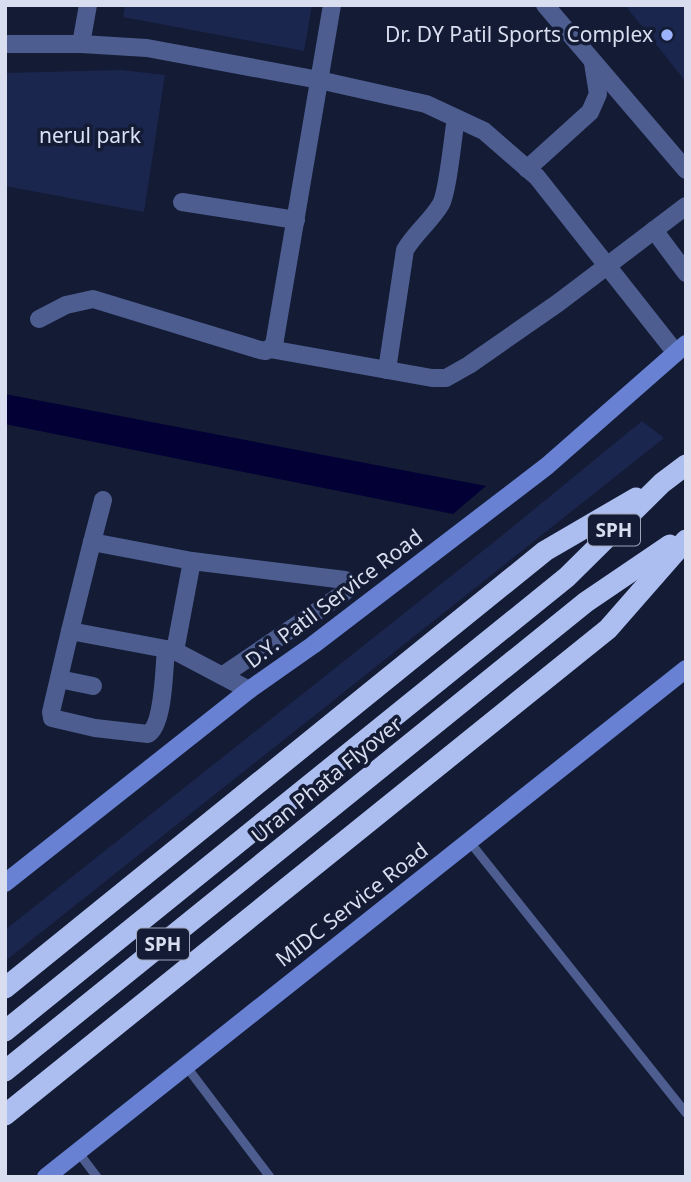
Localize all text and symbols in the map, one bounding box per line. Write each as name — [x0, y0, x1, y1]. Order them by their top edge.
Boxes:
place label: Dr. DY Patil Sports Complex — [385, 20, 653, 48]
marker: Dr. DY Patil Sports Complex — [659, 27, 675, 43]
park label: nerul park — [39, 121, 142, 149]
road number: SPH — [588, 514, 640, 545]
street label: D.Y. Patil Service Road — [239, 522, 428, 674]
street label: Uran Phata Flyover — [245, 709, 408, 849]
street label: MIDC Service Road — [269, 836, 433, 973]
road number: SPH — [137, 928, 189, 960]

